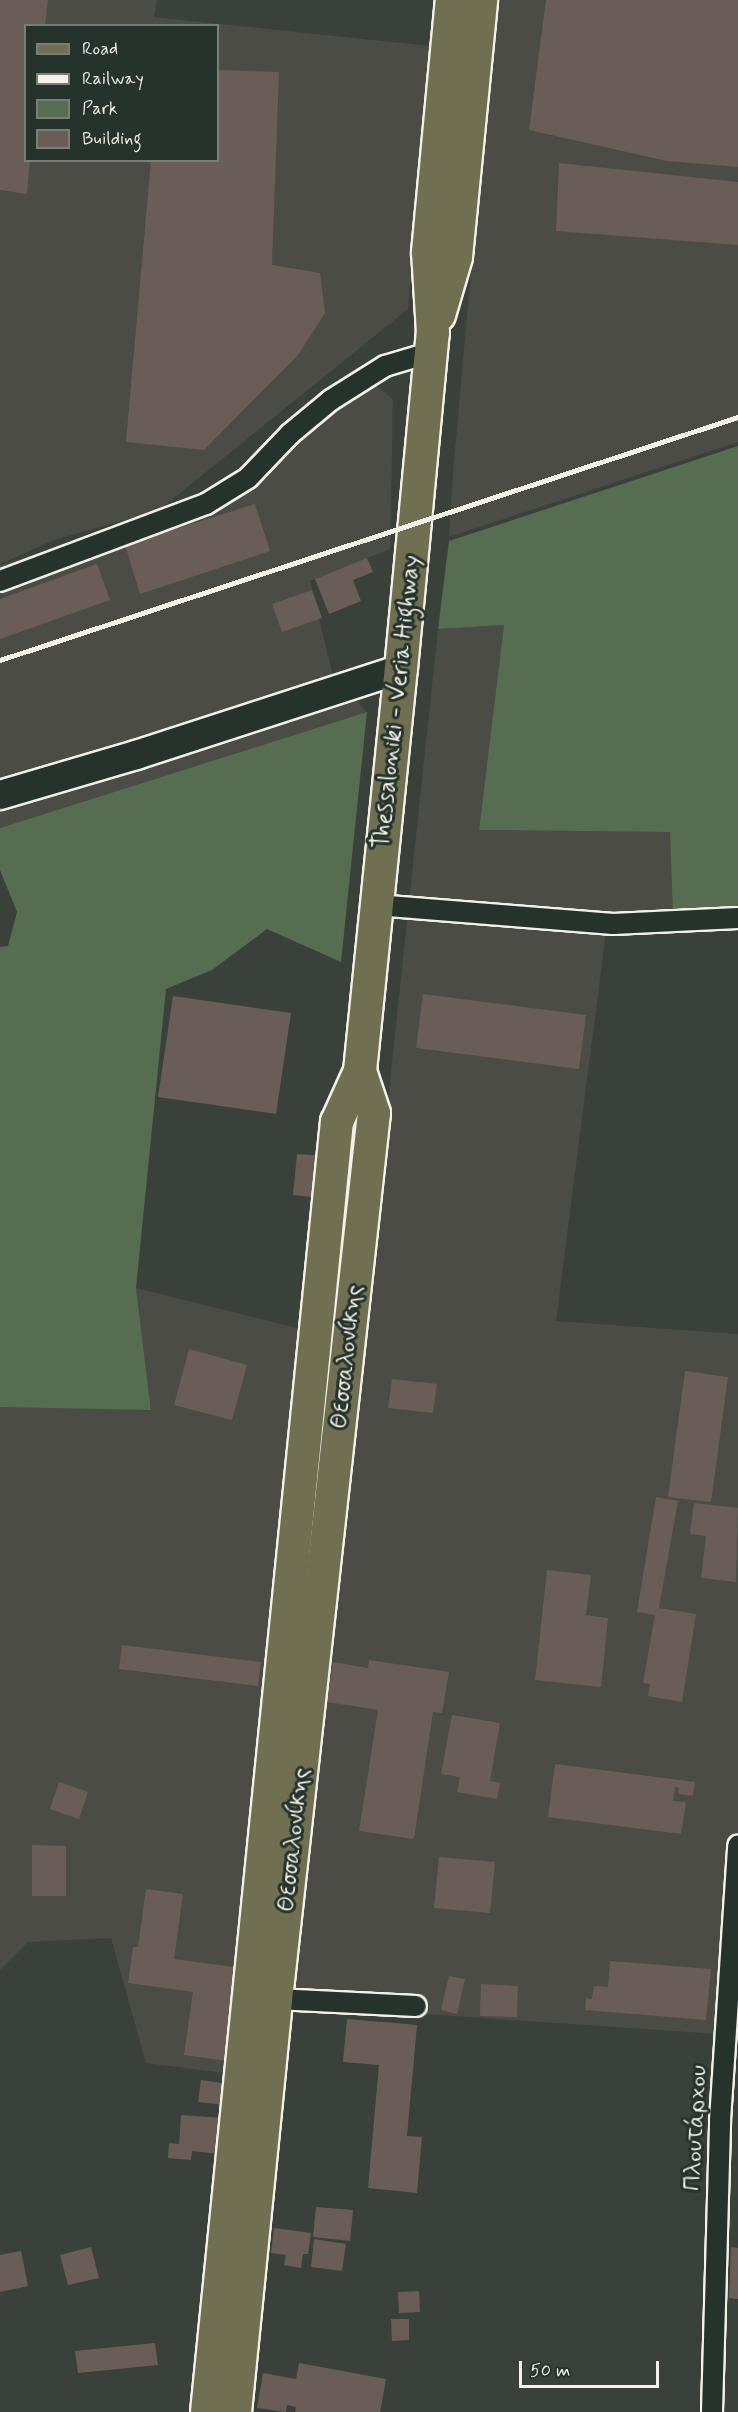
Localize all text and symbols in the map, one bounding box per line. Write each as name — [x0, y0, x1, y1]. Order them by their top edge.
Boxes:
legend — [24, 24, 219, 162]
text: Road — [82, 37, 118, 61]
text: Railway — [82, 67, 144, 91]
text: Park — [82, 97, 118, 121]
text: Building — [82, 127, 142, 151]
street label: Thessaloniki - Veria Highway — [367, 554, 427, 850]
street label: Θεσσαλονίκης — [325, 1284, 369, 1430]
street label: Θεσσαλονίκης — [272, 1767, 316, 1913]
street label: Πλουτάρχου — [678, 2064, 714, 2192]
scale bar — [522, 2349, 662, 2387]
text: 50 m — [530, 2359, 570, 2383]

